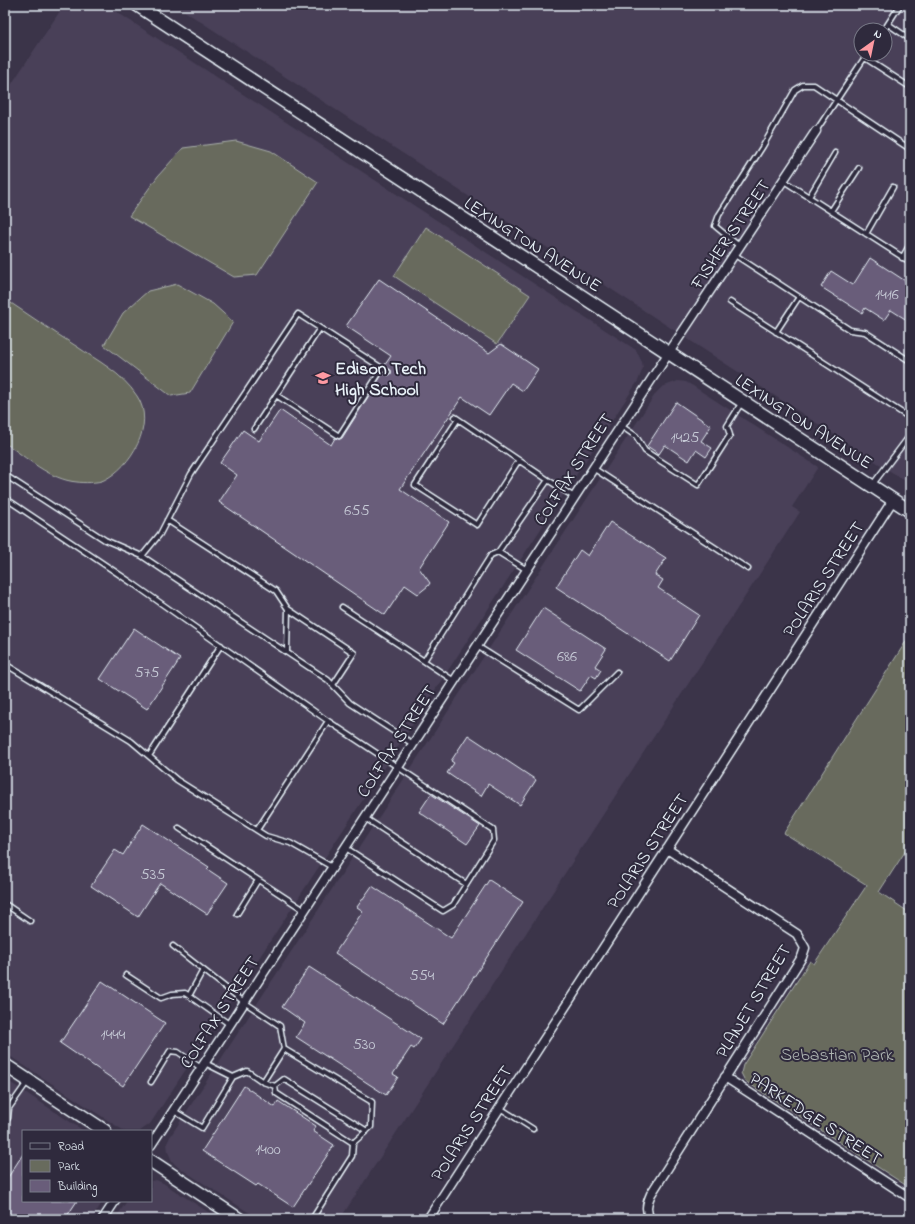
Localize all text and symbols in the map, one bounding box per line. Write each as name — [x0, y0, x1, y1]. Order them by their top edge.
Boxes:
north arrow — [853, 22, 893, 62]
text: N — [870, 26, 885, 43]
street label: FISHER STREET — [685, 175, 778, 296]
street label: LEXINGTON AVENUE — [458, 191, 606, 300]
house number: 1416 — [875, 283, 899, 307]
place label: Edison Tech High School — [335, 357, 427, 405]
street label: LEXINGTON AVENUE — [729, 368, 877, 477]
school or university icon: Edison Tech High School — [314, 369, 332, 387]
street label: COLFAX STREET — [529, 409, 621, 531]
house number: 1425 — [671, 426, 699, 450]
house number: 655 — [344, 499, 370, 523]
street label: POLARIS STREET — [778, 517, 872, 643]
house number: 686 — [557, 645, 577, 669]
house number: 575 — [135, 661, 159, 685]
street label: COLFAX STREET — [352, 681, 444, 803]
street label: POLARIS STREET — [602, 789, 696, 915]
house number: 535 — [141, 863, 165, 887]
street label: PLANET STREET — [710, 940, 799, 1064]
street label: COLFAX STREET — [175, 952, 267, 1074]
house number: 554 — [410, 964, 435, 988]
house number: 1444 — [101, 1023, 126, 1047]
house number: 530 — [353, 1033, 375, 1057]
park label: Sebastian Park — [781, 1043, 894, 1069]
street label: POLARIS STREET — [426, 1061, 520, 1187]
street label: PARKEDGE STREET — [743, 1067, 887, 1172]
legend — [22, 1130, 152, 1202]
text: Road — [58, 1138, 84, 1156]
house number: 1400 — [255, 1138, 281, 1162]
text: Park — [58, 1158, 80, 1176]
text: Building — [57, 1178, 97, 1197]

